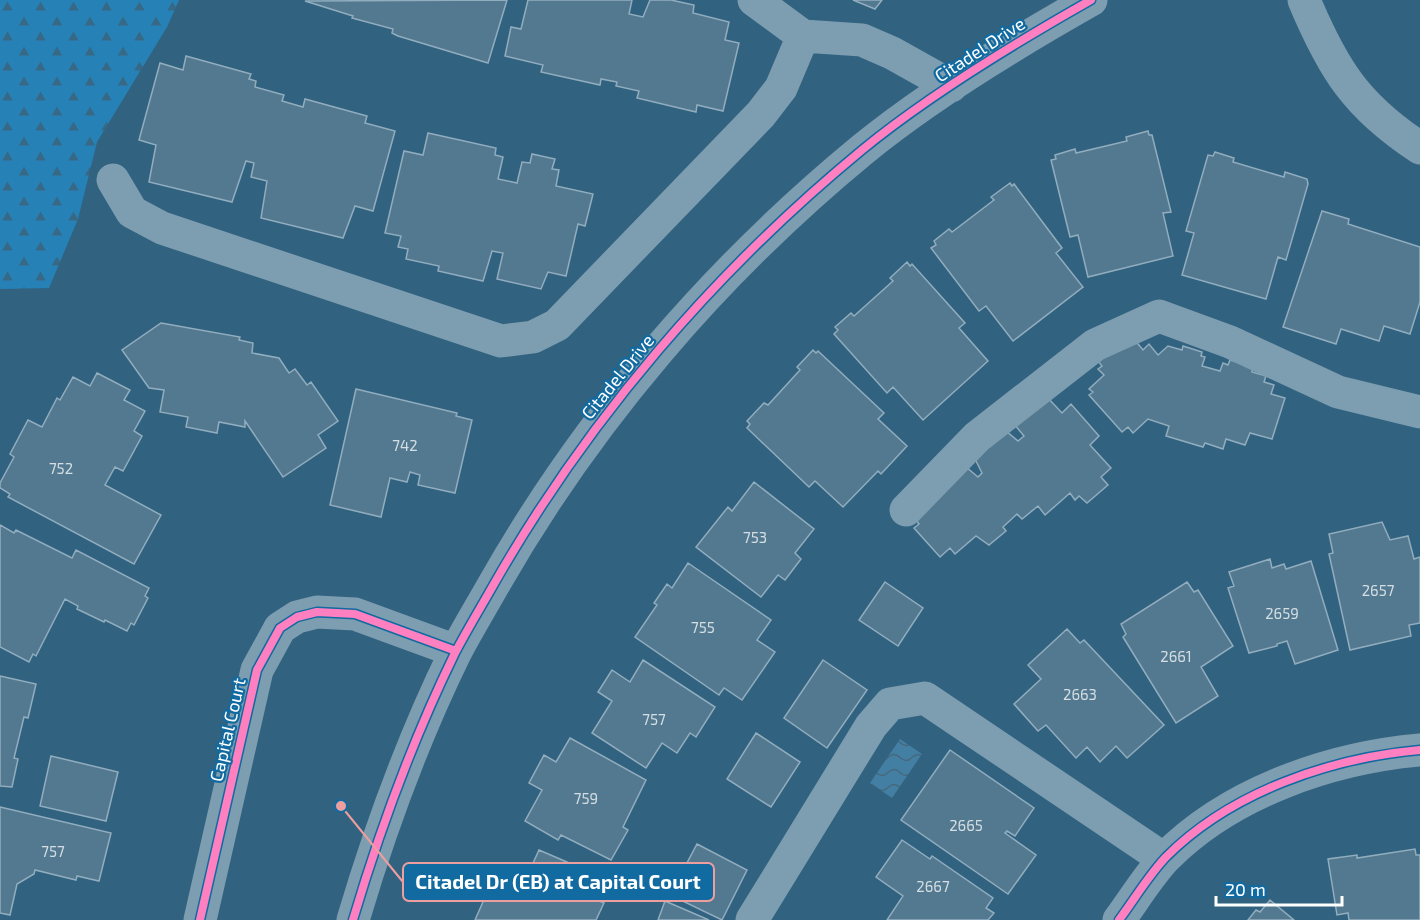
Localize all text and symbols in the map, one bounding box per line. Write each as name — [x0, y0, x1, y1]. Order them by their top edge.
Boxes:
street label: Citadel Drive — [930, 12, 1029, 86]
street label: Citadel Drive — [576, 329, 658, 423]
house number: 742 — [392, 436, 418, 454]
house number: 752 — [49, 459, 73, 477]
house number: 753 — [743, 528, 767, 546]
house number: 2657 — [1362, 581, 1395, 599]
house number: 2659 — [1265, 604, 1299, 622]
house number: 755 — [691, 618, 715, 636]
house number: 2661 — [1160, 647, 1192, 665]
street label: Capital Court — [204, 676, 250, 784]
house number: 2663 — [1063, 685, 1097, 703]
house number: 757 — [642, 710, 666, 728]
house number: 759 — [574, 789, 598, 807]
house number: 2665 — [949, 816, 983, 834]
house number: 757 — [41, 842, 65, 860]
callout: Citadel Dr (EB) at Capital Court — [403, 863, 714, 901]
text: Citadel Dr (EB) at Capital Court — [415, 869, 701, 893]
scale bar — [1216, 869, 1342, 907]
house number: 2667 — [916, 877, 950, 895]
text: 20 m — [1225, 878, 1266, 900]

